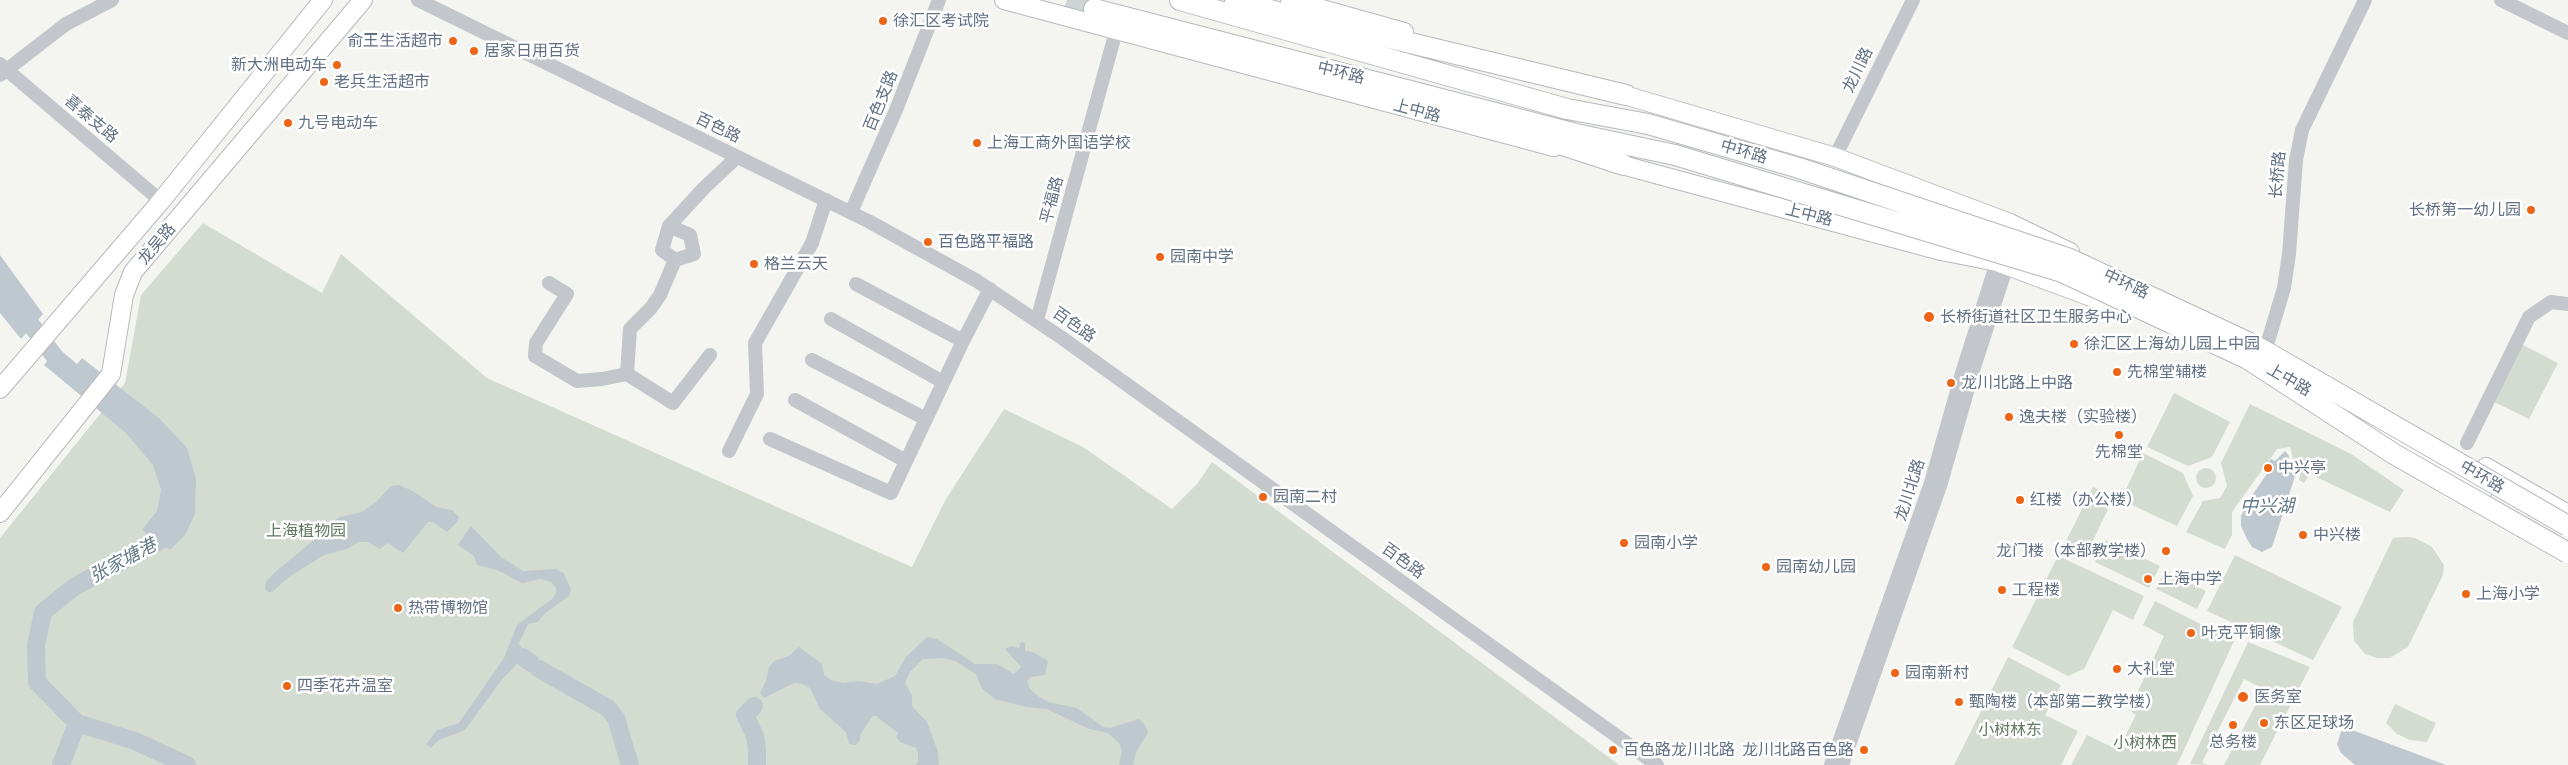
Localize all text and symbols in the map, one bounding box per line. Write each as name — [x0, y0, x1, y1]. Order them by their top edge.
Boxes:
place label: 徐汇区考试院 — [893, 11, 989, 31]
marker: 徐汇区考试院 — [877, 15, 889, 27]
place label: 俞王生活超市 — [347, 31, 443, 51]
marker: 俞王生活超市 — [447, 35, 459, 47]
place label: 居家日用百货 — [484, 41, 580, 61]
street label: 龙川路 — [1839, 44, 1877, 96]
marker: 居家日用百货 — [468, 45, 480, 57]
place label: 新大洲电动车 — [231, 55, 327, 75]
street label: 中环路 — [1315, 58, 1367, 88]
marker: 新大洲电动车 — [331, 59, 343, 71]
street label: 百色支路 — [860, 68, 902, 134]
place label: 老兵生活超市 — [334, 72, 430, 92]
marker: 老兵生活超市 — [318, 76, 330, 88]
street label: 喜泰支路 — [60, 91, 122, 147]
street label: 上中路 — [1391, 96, 1443, 126]
street label: 百色路 — [692, 109, 744, 147]
place label: 九号电动车 — [298, 113, 378, 133]
marker: 九号电动车 — [282, 117, 294, 129]
place label: 上海工商外国语学校 — [987, 133, 1131, 153]
street label: 中环路 — [1718, 136, 1770, 168]
marker: 上海工商外国语学校 — [971, 137, 983, 149]
street label: 长桥路 — [2266, 150, 2290, 200]
street label: 平福路 — [1037, 174, 1067, 226]
street label: 上中路 — [1783, 200, 1835, 230]
place label: 长桥第一幼儿园 — [2409, 200, 2521, 220]
marker: 长桥第一幼儿园 — [2525, 204, 2537, 216]
street label: 龙吴路 — [134, 219, 180, 269]
place label: 百色路平福路 — [938, 232, 1034, 252]
marker: 百色路平福路 — [922, 236, 934, 248]
place label: 园南中学 — [1170, 247, 1234, 267]
marker: 园南中学 — [1154, 251, 1166, 263]
place label: 格兰云天 — [764, 254, 828, 274]
marker: 格兰云天 — [748, 258, 760, 270]
street label: 中环路 — [2100, 265, 2152, 303]
street label: 百色路 — [1049, 303, 1099, 347]
place label: 长桥街道社区卫生服务中心 — [1940, 307, 2132, 327]
marker: 长桥街道社区卫生服务中心 — [1922, 310, 1936, 324]
place label: 徐汇区上海幼儿园上中园 — [2084, 334, 2260, 354]
marker: 徐汇区上海幼儿园上中园 — [2068, 338, 2080, 350]
street label: 上中路 — [2263, 360, 2315, 400]
place label: 先棉堂辅楼 — [2127, 362, 2207, 382]
marker: 先棉堂辅楼 — [2111, 366, 2123, 378]
place label: 龙川北路上中路 — [1961, 373, 2073, 393]
marker: 龙川北路上中路 — [1945, 377, 1957, 389]
place label: 逸夫楼（实验楼） — [2019, 407, 2147, 427]
marker: 逸夫楼（实验楼） — [2003, 411, 2015, 423]
marker: 先棉堂 — [2113, 429, 2125, 441]
place label: 先棉堂 — [2095, 442, 2143, 462]
street label: 龙川北路 — [1891, 457, 1929, 523]
street label: 中环路 — [2456, 457, 2508, 497]
place label: 中兴亭 — [2278, 458, 2326, 478]
marker: 中兴亭 — [2262, 462, 2274, 474]
place label: 园南二村 — [1273, 487, 1337, 507]
place label: 红楼（办公楼） — [2030, 490, 2142, 510]
marker: 园南二村 — [1257, 491, 1269, 503]
marker: 红楼（办公楼） — [2014, 494, 2026, 506]
water label: 中兴湖 — [2240, 496, 2294, 518]
park label: 上海植物园 — [266, 521, 346, 541]
place label: 中兴楼 — [2313, 525, 2361, 545]
marker: 中兴楼 — [2297, 529, 2309, 541]
place label: 园南小学 — [1634, 533, 1698, 553]
water label: 张家塘港 — [86, 535, 160, 587]
marker: 园南小学 — [1618, 537, 1630, 549]
street label: 百色路 — [1378, 539, 1428, 583]
place label: 龙门楼（本部教学楼） — [1996, 541, 2156, 561]
marker: 龙门楼（本部教学楼） — [2160, 545, 2172, 557]
place label: 园南幼儿园 — [1776, 557, 1856, 577]
marker: 园南幼儿园 — [1760, 561, 1772, 573]
place label: 上海中学 — [2158, 569, 2222, 589]
marker: 上海中学 — [2142, 573, 2154, 585]
place label: 工程楼 — [2012, 580, 2060, 600]
marker: 工程楼 — [1996, 584, 2008, 596]
place label: 上海小学 — [2476, 584, 2540, 604]
marker: 上海小学 — [2460, 588, 2472, 600]
place label: 热带博物馆 — [408, 598, 488, 618]
marker: 热带博物馆 — [392, 602, 404, 614]
place label: 叶克平铜像 — [2201, 623, 2281, 643]
marker: 叶克平铜像 — [2185, 627, 2197, 639]
place label: 大礼堂 — [2127, 659, 2175, 679]
place label: 园南新村 — [1905, 663, 1969, 683]
marker: 大礼堂 — [2111, 663, 2123, 675]
marker: 园南新村 — [1889, 667, 1901, 679]
place label: 四季花卉温室 — [297, 676, 393, 696]
marker: 四季花卉温室 — [281, 680, 293, 692]
place label: 医务室 — [2254, 687, 2302, 707]
marker: 医务室 — [2236, 690, 2250, 704]
place label: 甄陶楼（本部第二教学楼） — [1969, 692, 2161, 712]
marker: 甄陶楼（本部第二教学楼） — [1953, 696, 1965, 708]
place label: 东区足球场 — [2274, 713, 2354, 733]
marker: 东区足球场 — [2258, 717, 2270, 729]
marker: 总务楼 — [2227, 719, 2239, 731]
park label: 小树林东 — [1978, 720, 2042, 740]
place label: 总务楼 — [2209, 732, 2257, 752]
park label: 小树林西 — [2113, 733, 2177, 753]
place label: 百色路龙川北路 — [1623, 740, 1735, 760]
place label: 龙川北路百色路 — [1742, 740, 1854, 760]
marker: 百色路龙川北路 — [1607, 744, 1619, 756]
marker: 龙川北路百色路 — [1858, 744, 1870, 756]

